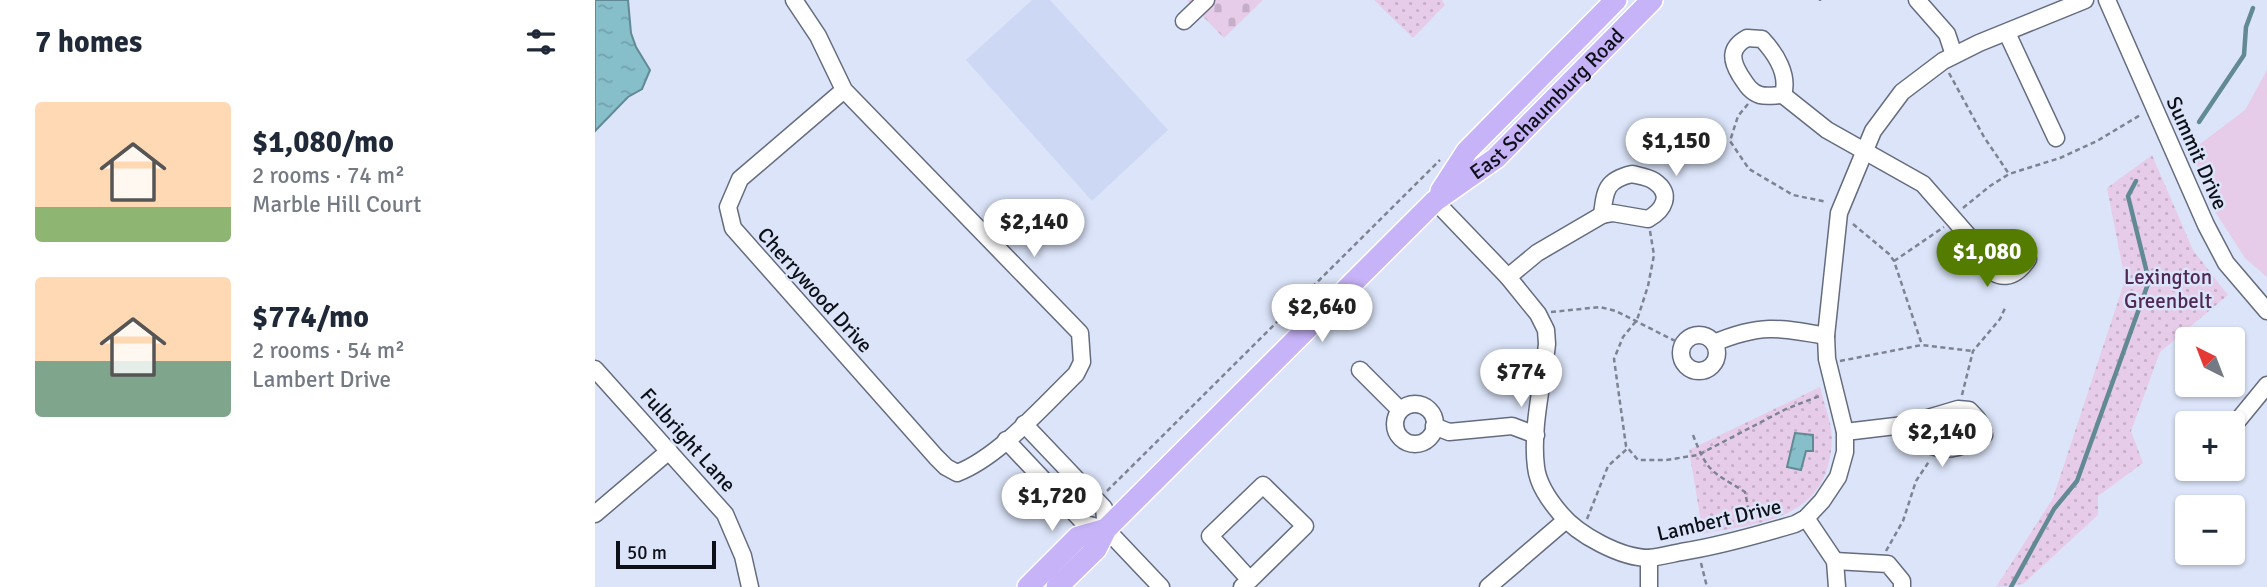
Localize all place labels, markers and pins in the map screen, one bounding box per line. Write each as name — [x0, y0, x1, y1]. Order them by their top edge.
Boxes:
pin: $1,150 — [1619, 118, 1733, 178]
pin: $2,140 — [977, 200, 1091, 259]
pin: $1,080 — [1930, 230, 2044, 289]
pin: $2,640 — [1265, 284, 1379, 344]
pin: $774 — [1480, 350, 1562, 409]
pin: $2,140 — [1885, 410, 1999, 469]
pin: $1,720 — [995, 474, 1109, 533]

